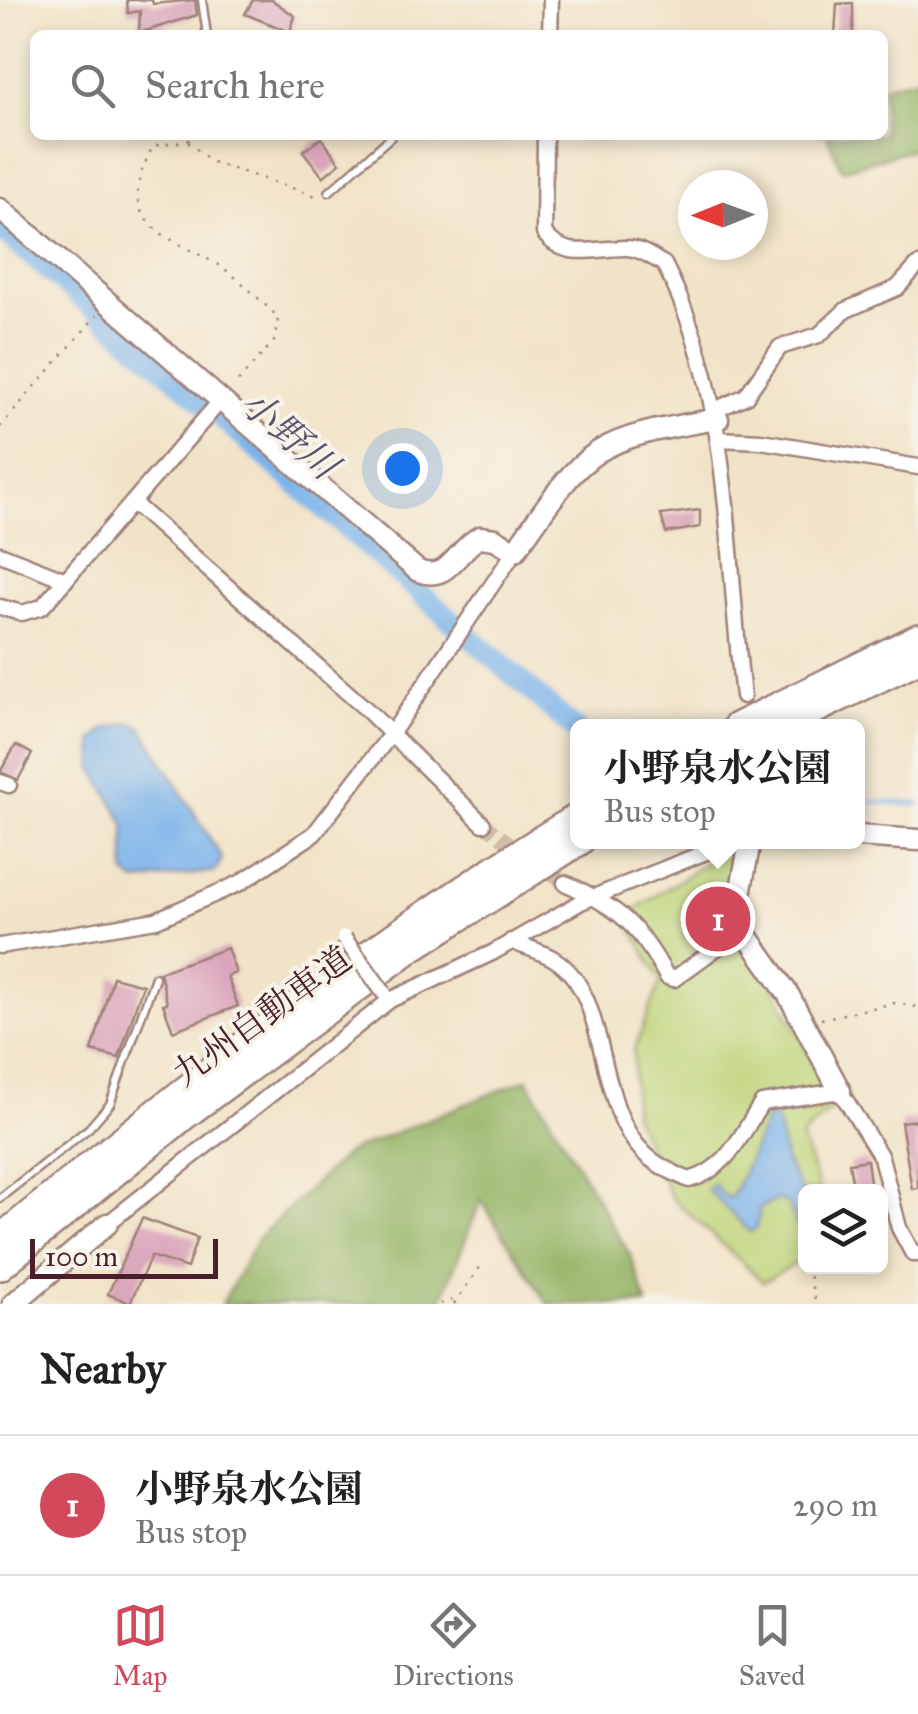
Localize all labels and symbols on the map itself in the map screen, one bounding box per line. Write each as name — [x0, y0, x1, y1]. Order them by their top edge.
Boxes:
north arrow — [678, 170, 768, 260]
water label: 小野川 — [231, 379, 350, 491]
your location — [377, 443, 428, 494]
pin: 1 — [686, 882, 750, 956]
street label: 九州自動車道 — [165, 937, 360, 1096]
scale bar — [30, 1234, 218, 1278]

